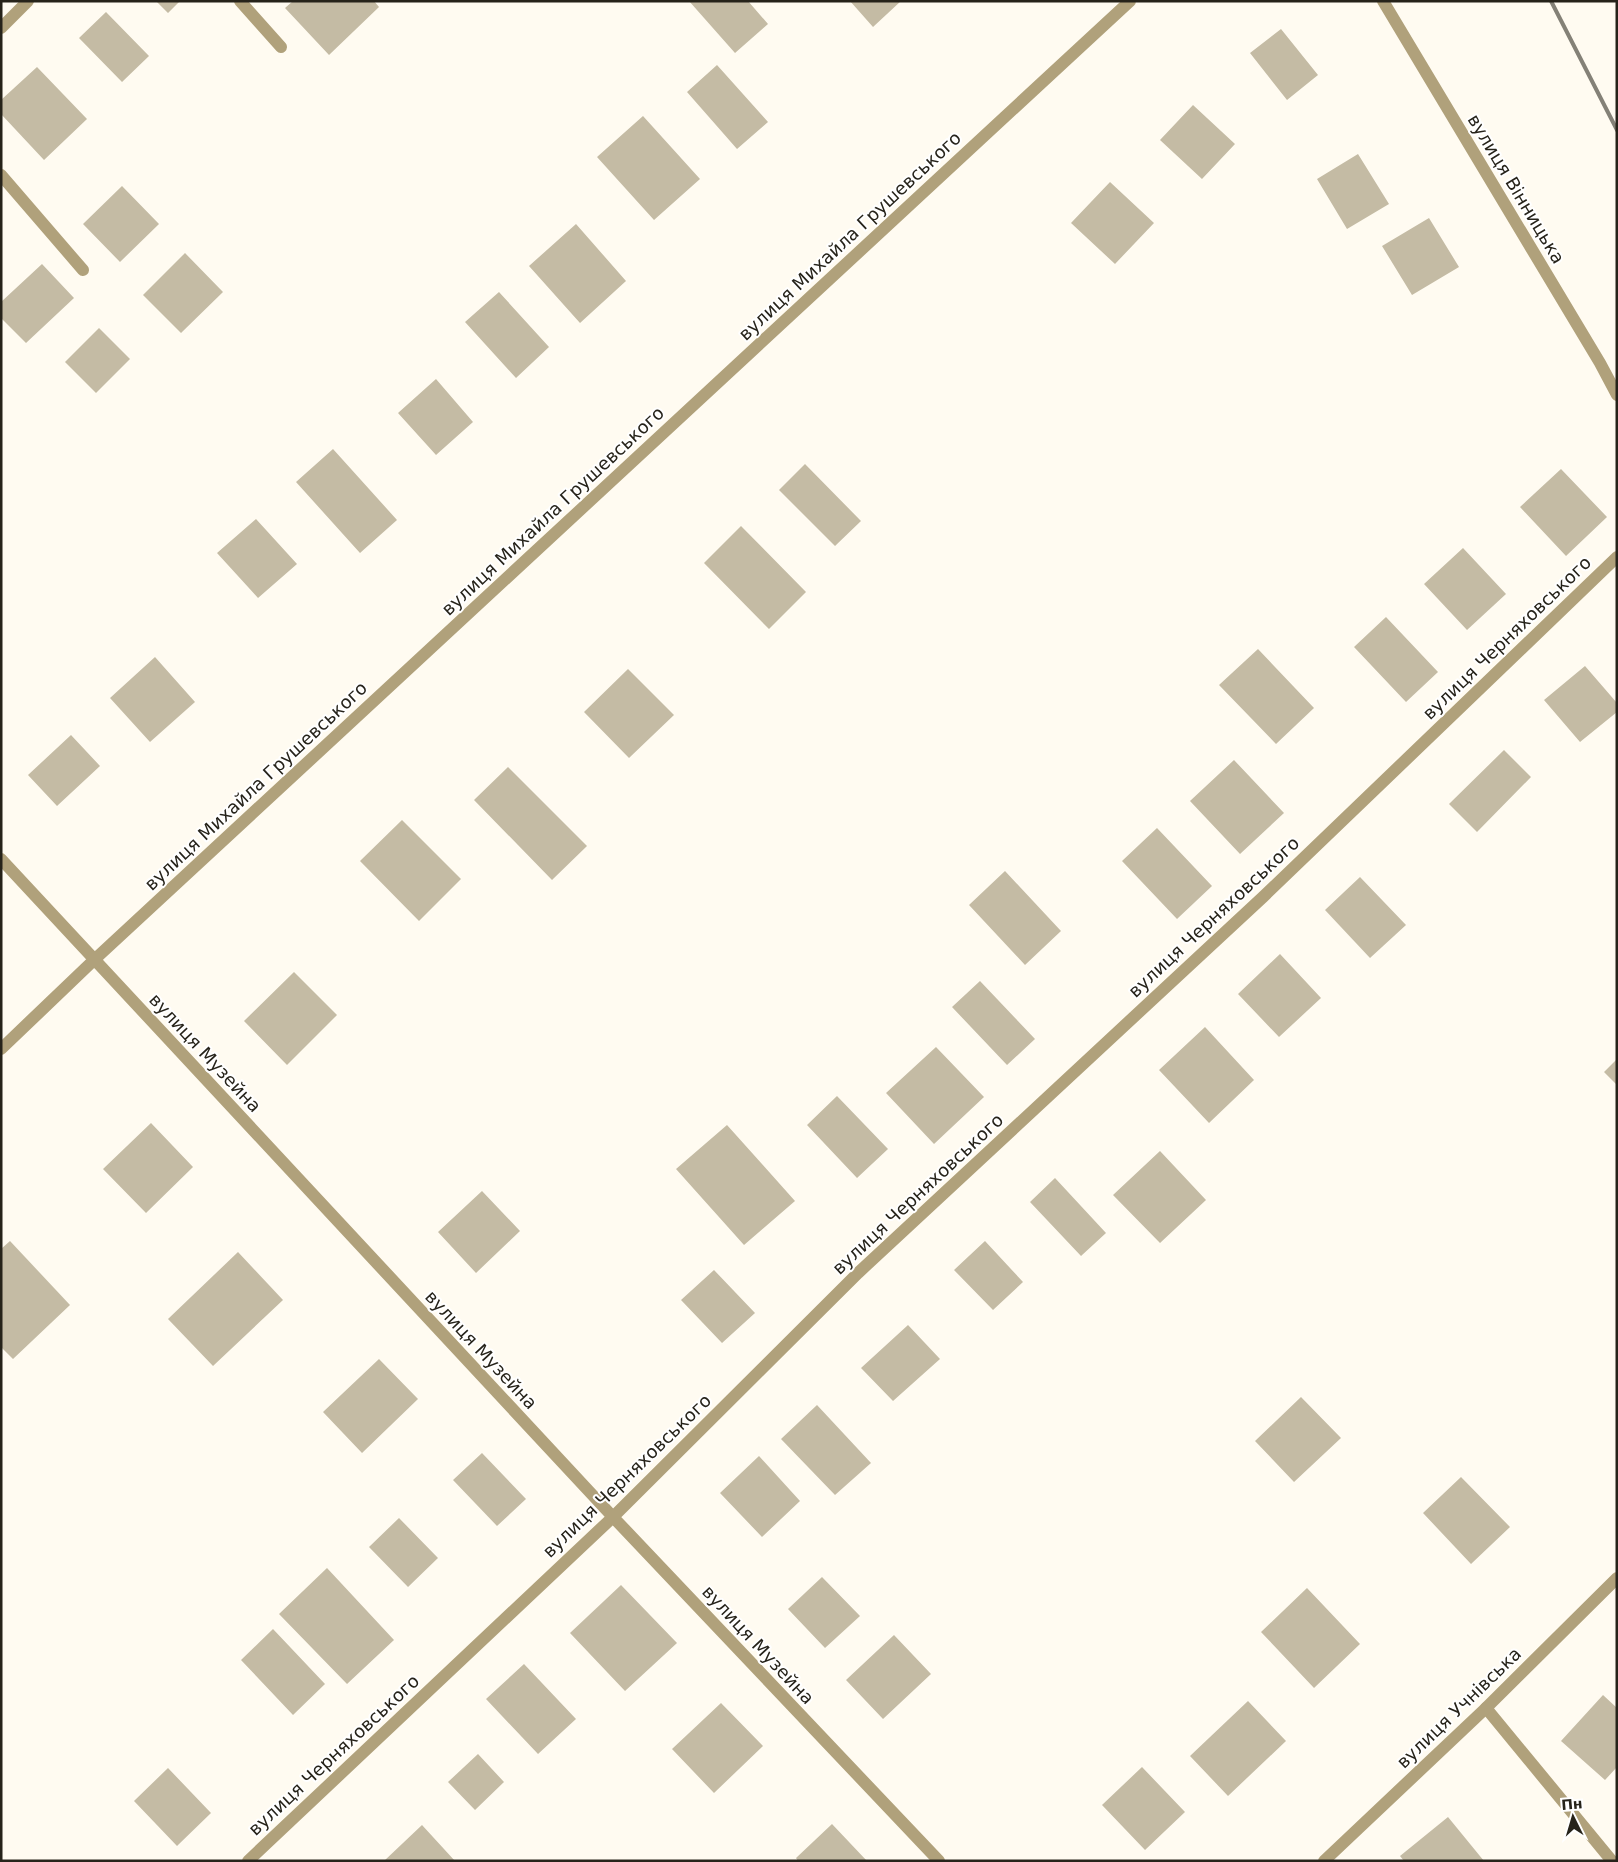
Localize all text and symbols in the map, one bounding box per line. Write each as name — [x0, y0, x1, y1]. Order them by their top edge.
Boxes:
street label: вулиця Вінницька — [1463, 110, 1569, 267]
street label: вулиця Михайла Грушевського — [734, 127, 965, 344]
street label: вулиця Михайла Грушевського — [437, 402, 668, 619]
street label: вулиця Черняховського — [1418, 552, 1595, 724]
street label: вулиця Михайла Грушевського — [140, 677, 371, 894]
street label: вулиця Черняховського — [1124, 832, 1303, 1001]
street label: вулиця Музейна — [145, 989, 266, 1116]
street label: вулиця Черняховського — [828, 1109, 1007, 1278]
street label: вулиця Музейна — [421, 1286, 542, 1413]
street label: вулиця Черняховського — [538, 1390, 715, 1562]
street label: вулиця Музейна — [698, 1581, 819, 1708]
street label: вулиця Учнівська — [1392, 1643, 1525, 1772]
street label: вулиця Черняховського — [244, 1670, 423, 1839]
north arrow — [1548, 1792, 1598, 1842]
text: Пн — [1561, 1795, 1583, 1813]

